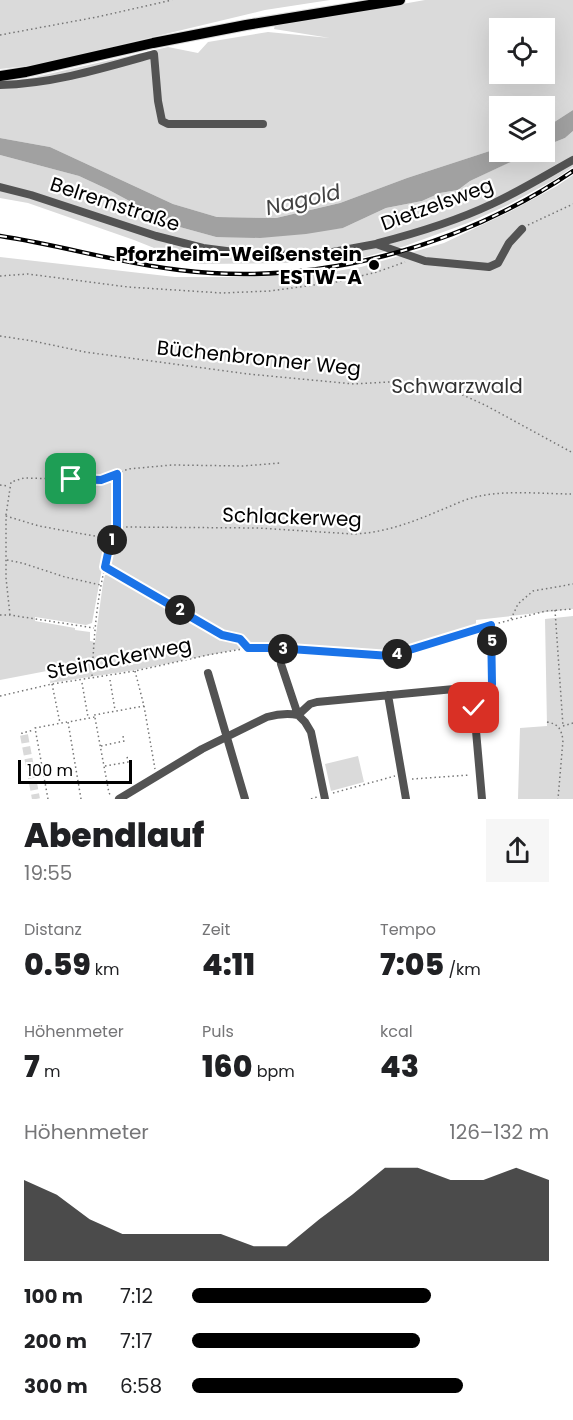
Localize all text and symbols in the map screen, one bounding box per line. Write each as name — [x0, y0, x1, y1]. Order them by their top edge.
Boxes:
map controls — [489, 18, 555, 162]
button: locate — [489, 18, 555, 84]
button: layers — [489, 96, 555, 162]
street label: Belremstraße — [47, 170, 183, 238]
street label: Dietzelsweg — [377, 171, 497, 237]
water label: Nagold — [263, 177, 344, 222]
place label: Pforzheim-Weißenstein ESTW-A — [115, 240, 362, 291]
marker: Pforzheim-Weißenstein ESTW-A — [367, 258, 381, 272]
street label: Büchenbronner Weg — [155, 333, 363, 383]
park label: Schwarzwald — [391, 372, 523, 400]
pin — [45, 453, 96, 504]
icon: arrive — [54, 462, 87, 495]
street label: Schlackerweg — [222, 501, 362, 533]
pin: 1 — [97, 525, 127, 555]
text: 1 — [109, 528, 115, 551]
pin: 2 — [165, 595, 195, 625]
text: 2 — [175, 598, 185, 621]
pin: 5 — [477, 626, 507, 656]
text: 5 — [487, 629, 497, 652]
street label: Steinackerweg — [44, 630, 194, 686]
pin: 3 — [268, 634, 298, 664]
text: 3 — [278, 637, 288, 660]
pin: 4 — [382, 639, 412, 669]
text: 4 — [392, 642, 402, 665]
pin — [448, 682, 499, 733]
icon: check — [457, 691, 490, 724]
scale bar — [18, 757, 132, 784]
text: 100 m — [27, 759, 73, 782]
text: Abendlauf — [24, 812, 204, 859]
button: share — [486, 819, 549, 882]
text: 19:55 — [24, 859, 72, 887]
text: Distanz — [24, 918, 82, 941]
text: Zeit — [202, 918, 230, 941]
text: Tempo — [380, 918, 436, 941]
text: 0.59 — [24, 943, 91, 986]
text: 4:11 — [202, 943, 255, 986]
text: 7:05 — [380, 943, 444, 986]
text: km — [91, 958, 120, 981]
text: /km — [444, 958, 481, 981]
text: Höhenmeter — [24, 1020, 124, 1043]
text: Puls — [202, 1020, 234, 1043]
text: kcal — [380, 1020, 413, 1043]
text: 7 — [24, 1045, 40, 1088]
text: 160 — [202, 1045, 252, 1088]
text: 43 — [380, 1045, 419, 1088]
text: m — [40, 1060, 60, 1083]
text: bpm — [252, 1060, 295, 1083]
text: Höhenmeter — [24, 1118, 149, 1146]
text: 126–132 m — [449, 1118, 549, 1146]
text: 100 m — [24, 1282, 83, 1310]
text: 7:12 — [120, 1282, 153, 1310]
text: 200 m — [24, 1327, 87, 1355]
text: 7:17 — [120, 1327, 153, 1355]
text: 300 m — [24, 1372, 88, 1400]
text: 6:58 — [120, 1372, 162, 1400]

